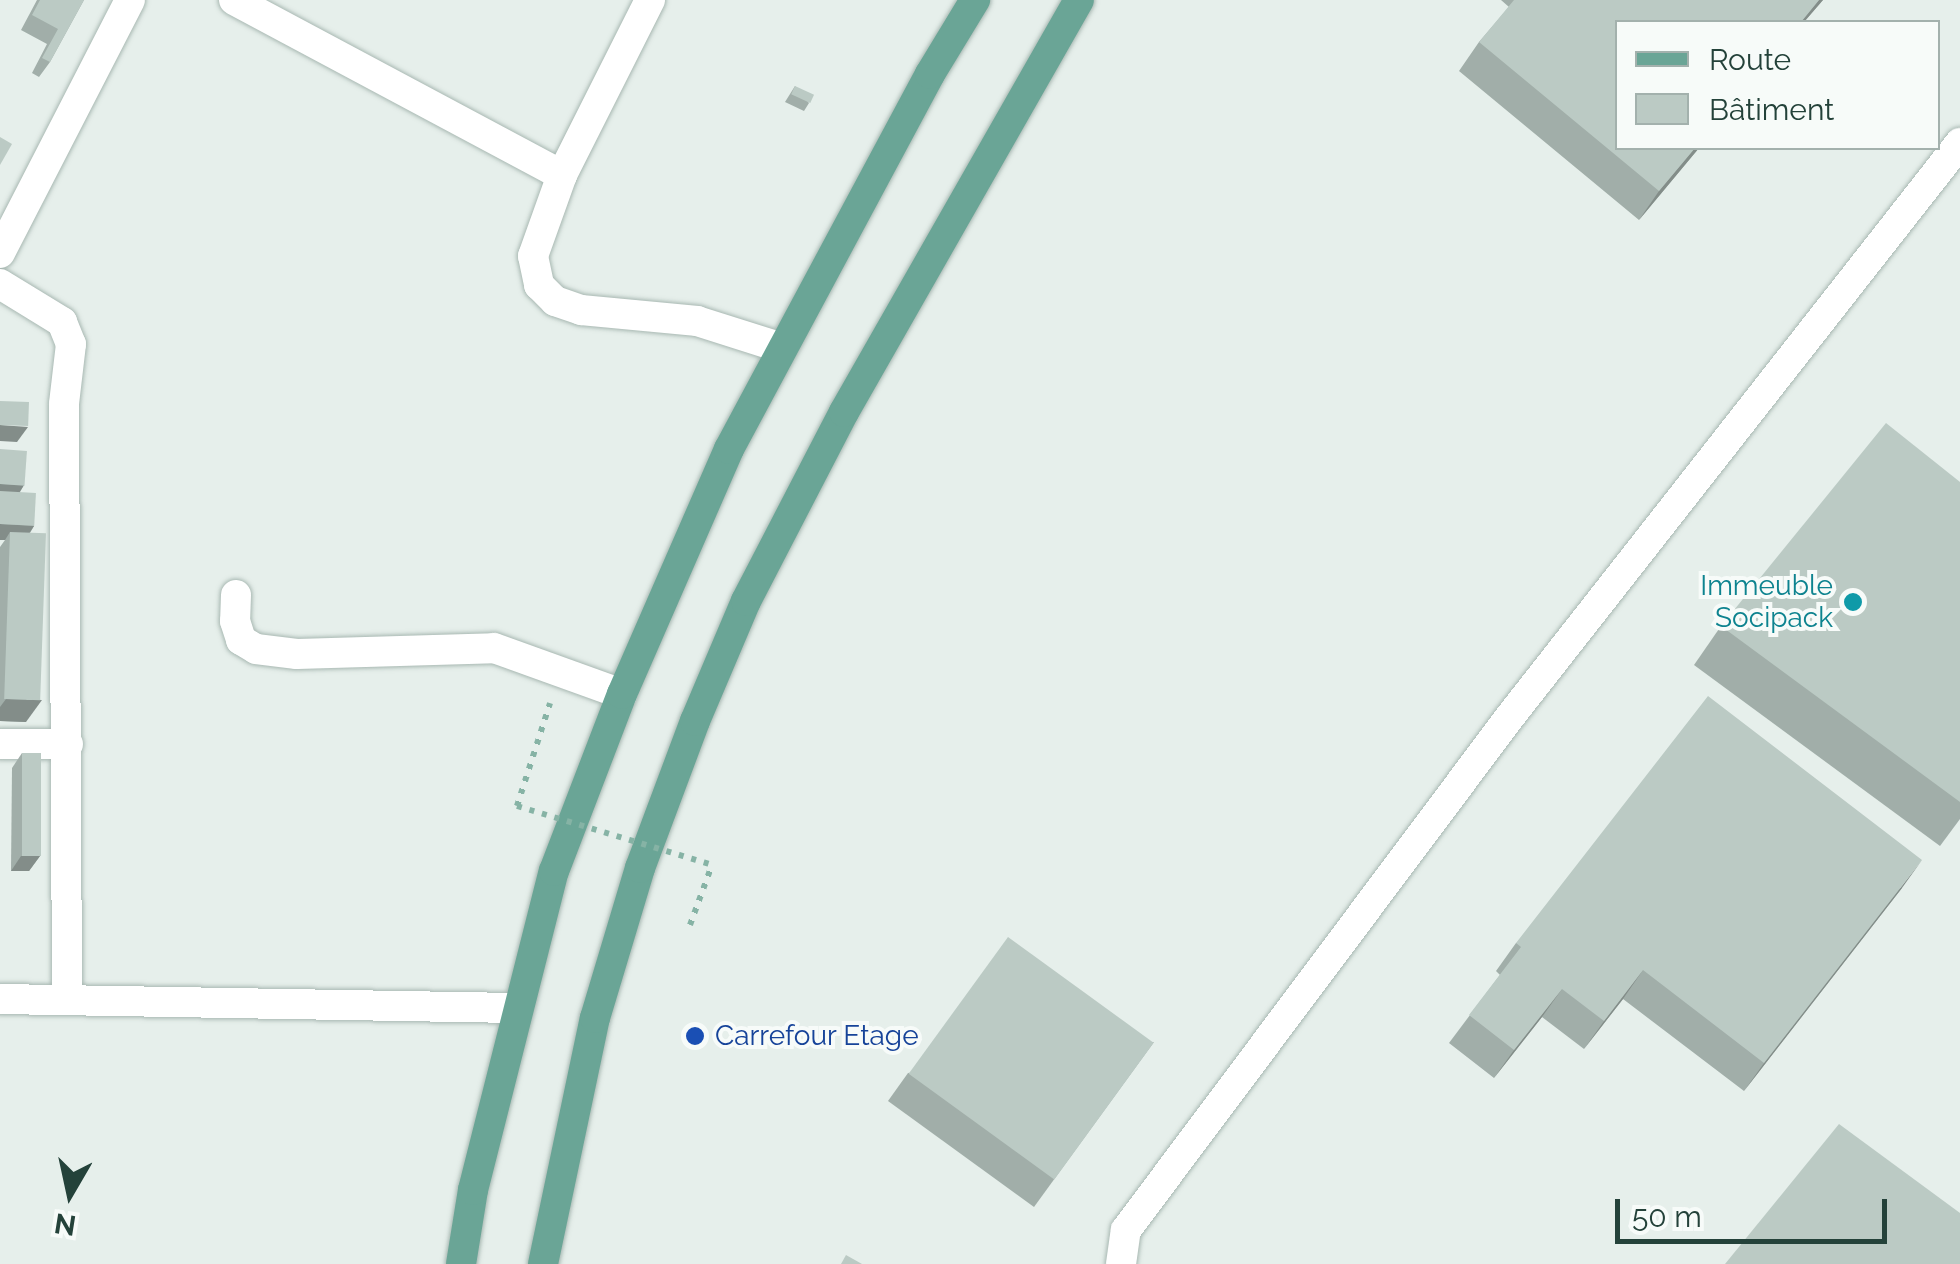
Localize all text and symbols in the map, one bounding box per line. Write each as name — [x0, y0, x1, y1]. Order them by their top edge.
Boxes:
legend — [1615, 20, 1940, 150]
text: Route — [1709, 42, 1791, 77]
text: Bâtiment — [1709, 92, 1834, 127]
place label: Immeuble Socipack — [1700, 569, 1833, 635]
marker: Immeuble Socipack — [1842, 591, 1864, 613]
place label: Carrefour Etage — [715, 1019, 919, 1053]
marker: Carrefour Etage — [684, 1025, 706, 1047]
north arrow — [20, 1144, 120, 1244]
scale bar — [1620, 1179, 1892, 1241]
text: 50 m — [1632, 1199, 1702, 1234]
text: N — [52, 1206, 78, 1242]

